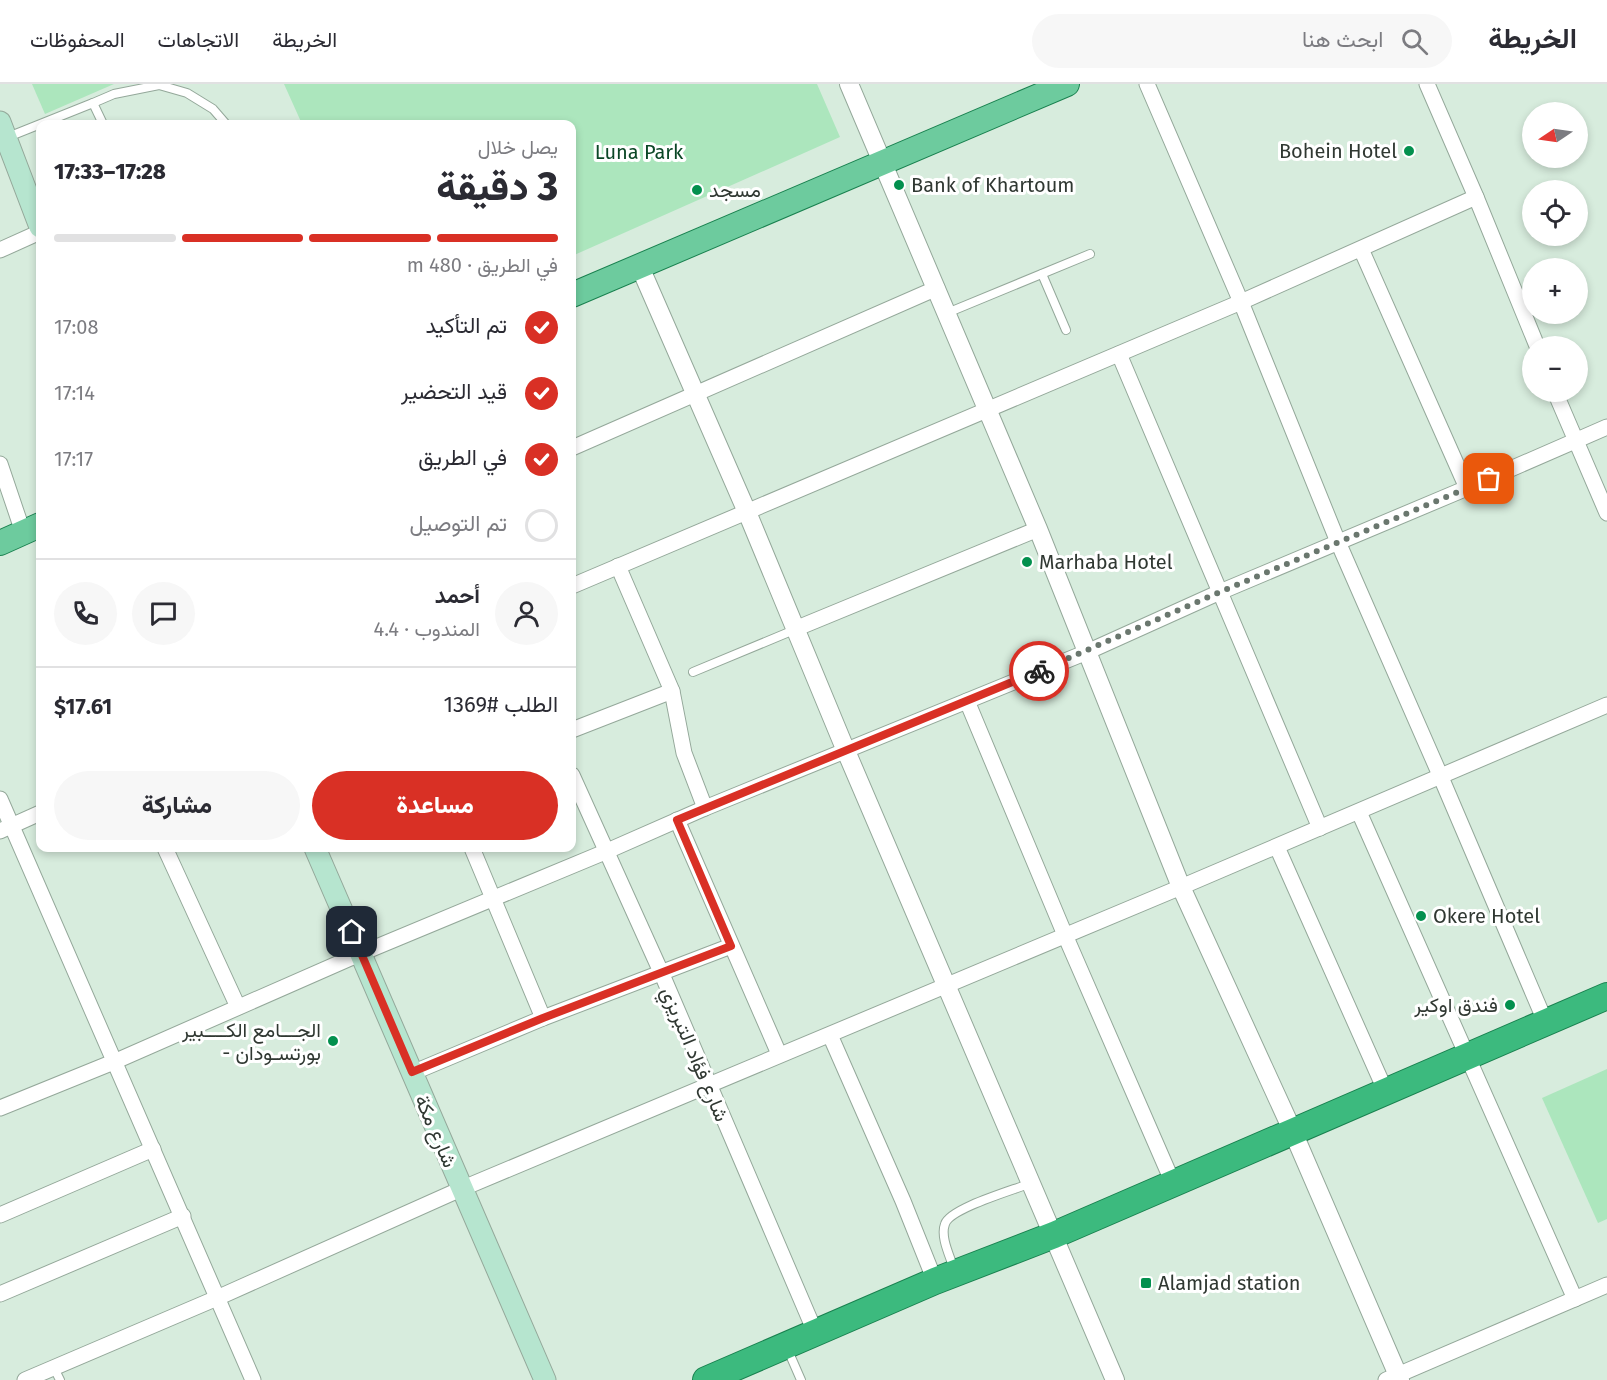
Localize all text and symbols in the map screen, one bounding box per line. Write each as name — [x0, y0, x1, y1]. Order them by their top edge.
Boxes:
search box — [1032, 14, 1452, 68]
text: الخريطة — [1488, 22, 1577, 55]
icon: search — [1398, 25, 1431, 58]
text: ابحث هنا — [1302, 26, 1383, 53]
text: المحفوظات — [30, 27, 125, 53]
text: الاتجاهات — [158, 27, 239, 53]
text: الخريطة — [272, 27, 337, 53]
north arrow — [1522, 102, 1588, 168]
map controls — [1522, 102, 1588, 402]
text: يصل خلال — [478, 135, 558, 159]
place label: Bohein Hotel — [1279, 139, 1397, 163]
park label: Luna Park — [595, 140, 684, 164]
marker: Bohein Hotel — [1402, 144, 1416, 158]
text: 17:28–17:33 — [54, 158, 166, 185]
text: 3 دقيقة — [436, 164, 558, 210]
place label: Bank of Khartoum — [911, 173, 1074, 197]
place label: مسجد — [709, 178, 761, 202]
marker: Bank of Khartoum — [892, 178, 906, 192]
button: locate — [1522, 180, 1588, 246]
marker: مسجد — [690, 183, 704, 197]
text: في الطريق · 480 m — [407, 253, 558, 277]
button: + — [1522, 258, 1588, 324]
icon: check — [525, 311, 558, 344]
text: تم التأكيد — [425, 312, 507, 339]
text: 17:08 — [54, 315, 99, 339]
button: − — [1522, 336, 1588, 402]
icon: check — [525, 377, 558, 410]
text: قيد التحضير — [401, 378, 507, 405]
text: 17:14 — [54, 381, 95, 405]
icon: check — [525, 443, 558, 476]
text: في الطريق — [418, 444, 507, 471]
text: 17:17 — [54, 447, 93, 471]
pin — [1463, 453, 1514, 504]
icon: bag — [1472, 462, 1505, 495]
text: تم التوصيل — [409, 510, 507, 537]
place label: Marhaba Hotel — [1039, 550, 1173, 574]
marker: Marhaba Hotel — [1020, 555, 1034, 569]
button: phone — [54, 582, 117, 645]
button: chat — [132, 582, 195, 645]
text: أحمد — [435, 582, 480, 609]
button: person — [495, 582, 558, 645]
text: المندوب · 4.4 — [374, 617, 480, 641]
courier — [1009, 641, 1069, 701]
icon: bike — [1023, 655, 1056, 688]
text: الطلب #1369 — [444, 691, 558, 718]
text: $17.61 — [54, 693, 112, 720]
button: مشاركة — [54, 771, 300, 840]
button: مساعدة — [312, 771, 558, 840]
place label: Okere Hotel — [1433, 904, 1540, 928]
pin — [326, 906, 377, 957]
marker: Okere Hotel — [1414, 909, 1428, 923]
icon: home — [335, 915, 368, 948]
street label: شارع فؤاد التبريزي — [651, 983, 734, 1127]
place label: فندق اوكير — [1413, 993, 1498, 1018]
marker: فندق اوكير — [1503, 998, 1517, 1012]
place label: الجـــامع الكــــبير - بورتسـودان — [181, 1018, 321, 1066]
marker: الجـــامع الكــــبير - بورتسـودان — [326, 1034, 340, 1048]
street label: شارع مكة — [408, 1091, 462, 1172]
place label: Alamjad station — [1158, 1271, 1301, 1295]
marker: Alamjad station — [1139, 1276, 1153, 1290]

